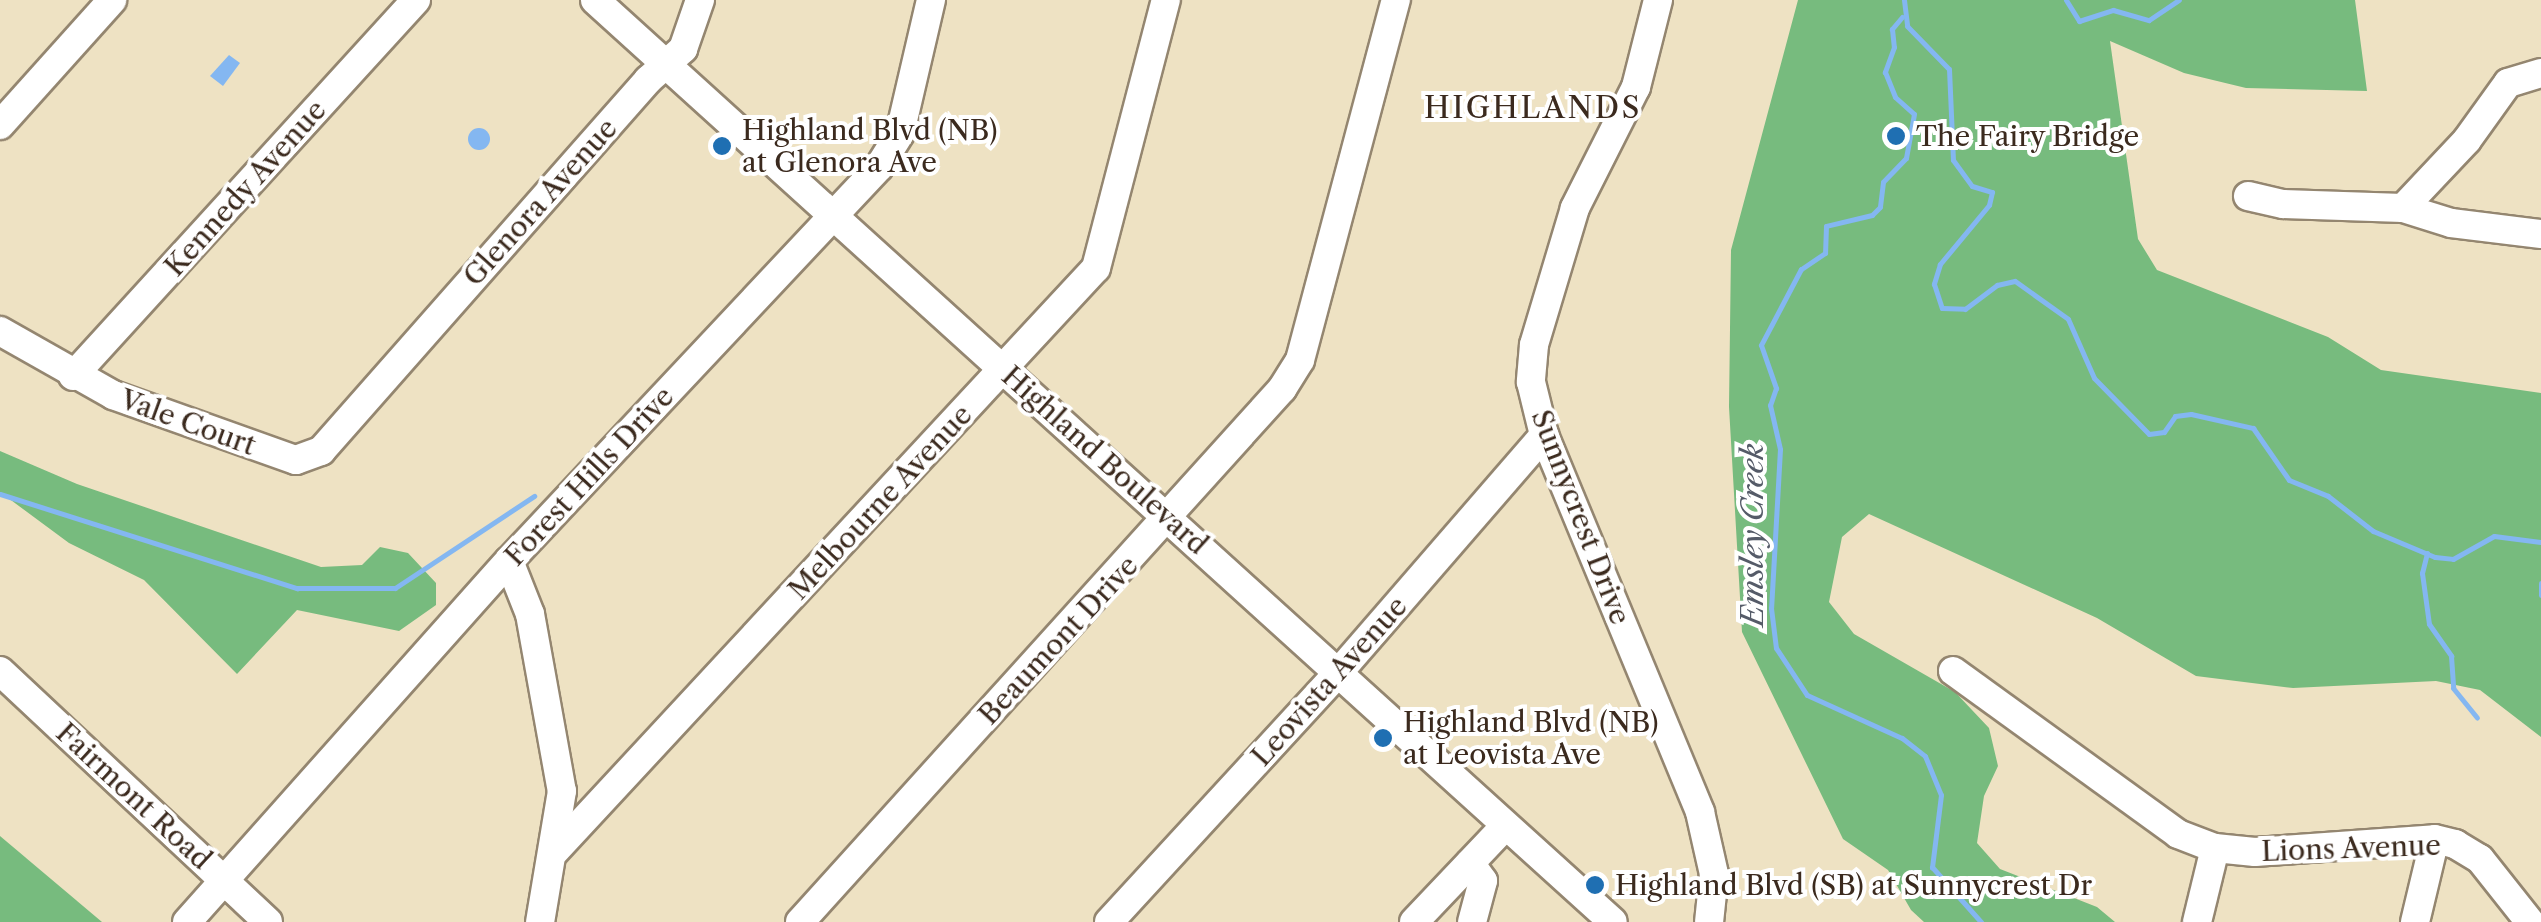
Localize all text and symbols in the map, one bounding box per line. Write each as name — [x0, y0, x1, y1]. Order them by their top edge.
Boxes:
district label: HIGHLANDS — [1424, 90, 1642, 126]
street label: Kennedy Avenue — [157, 92, 333, 284]
street label: Glenora Avenue — [456, 111, 624, 293]
place label: Highland Blvd (NB) at Glenora Ave — [742, 113, 998, 179]
place label: The Fairy Bridge — [1916, 119, 2140, 153]
marker: The Fairy Bridge — [1885, 125, 1907, 147]
marker: Highland Blvd (NB) at Glenora Ave — [711, 135, 733, 157]
street label: Highland Boulevard — [995, 359, 1215, 561]
street label: Forest Hills Drive — [498, 380, 680, 572]
street label: Vale Court — [116, 382, 260, 462]
street label: Melbourne Avenue — [781, 397, 979, 607]
street label: Sunnycrest Drive — [1525, 405, 1637, 629]
water label: Emsley Creek — [1735, 444, 1771, 626]
street label: Beaumont Drive — [971, 549, 1145, 731]
street label: Leovista Avenue — [1244, 589, 1414, 773]
place label: Highland Blvd (NB) at Leovista Ave — [1403, 705, 1659, 771]
street label: Fairmont Road — [50, 716, 218, 876]
marker: Highland Blvd (NB) at Leovista Ave — [1372, 727, 1394, 749]
street label: Lions Avenue — [2260, 828, 2442, 868]
place label: Highland Blvd (SB) at Sunnycrest Dr — [1615, 868, 2092, 902]
marker: Highland Blvd (SB) at Sunnycrest Dr — [1584, 874, 1606, 896]

